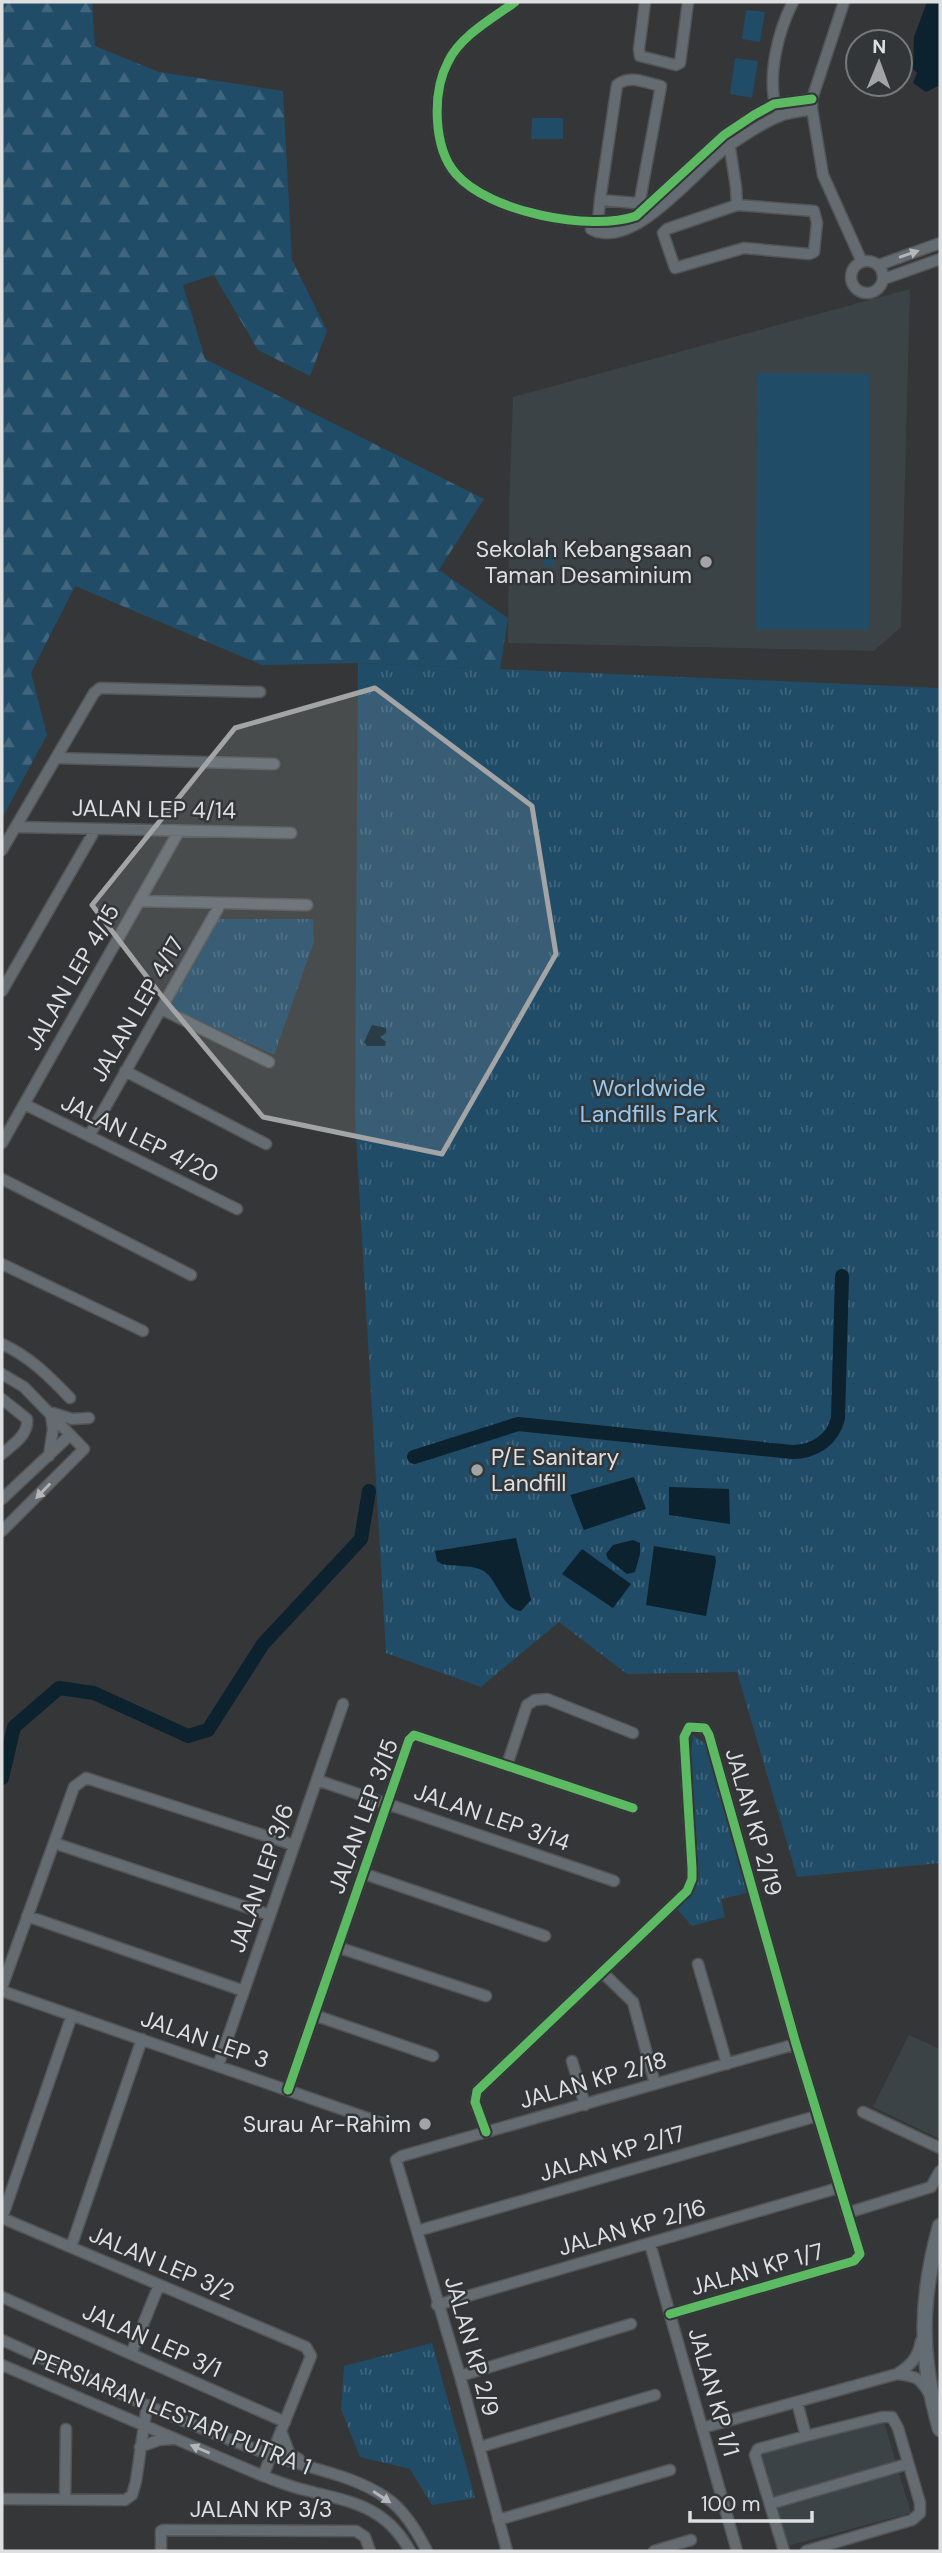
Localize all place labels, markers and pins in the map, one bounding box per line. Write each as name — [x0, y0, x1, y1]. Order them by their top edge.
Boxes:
place label: Sekolah Kebangsaan Taman Desaminium — [476, 534, 692, 590]
marker: Sekolah Kebangsaan Taman Desaminium — [698, 554, 714, 570]
place label: P/E Sanitary Landfill — [491, 1442, 620, 1498]
marker: P/E Sanitary Landfill — [469, 1462, 485, 1478]
place label: Surau Ar-Rahim — [243, 2109, 411, 2139]
marker: Surau Ar-Rahim — [417, 2116, 433, 2132]

